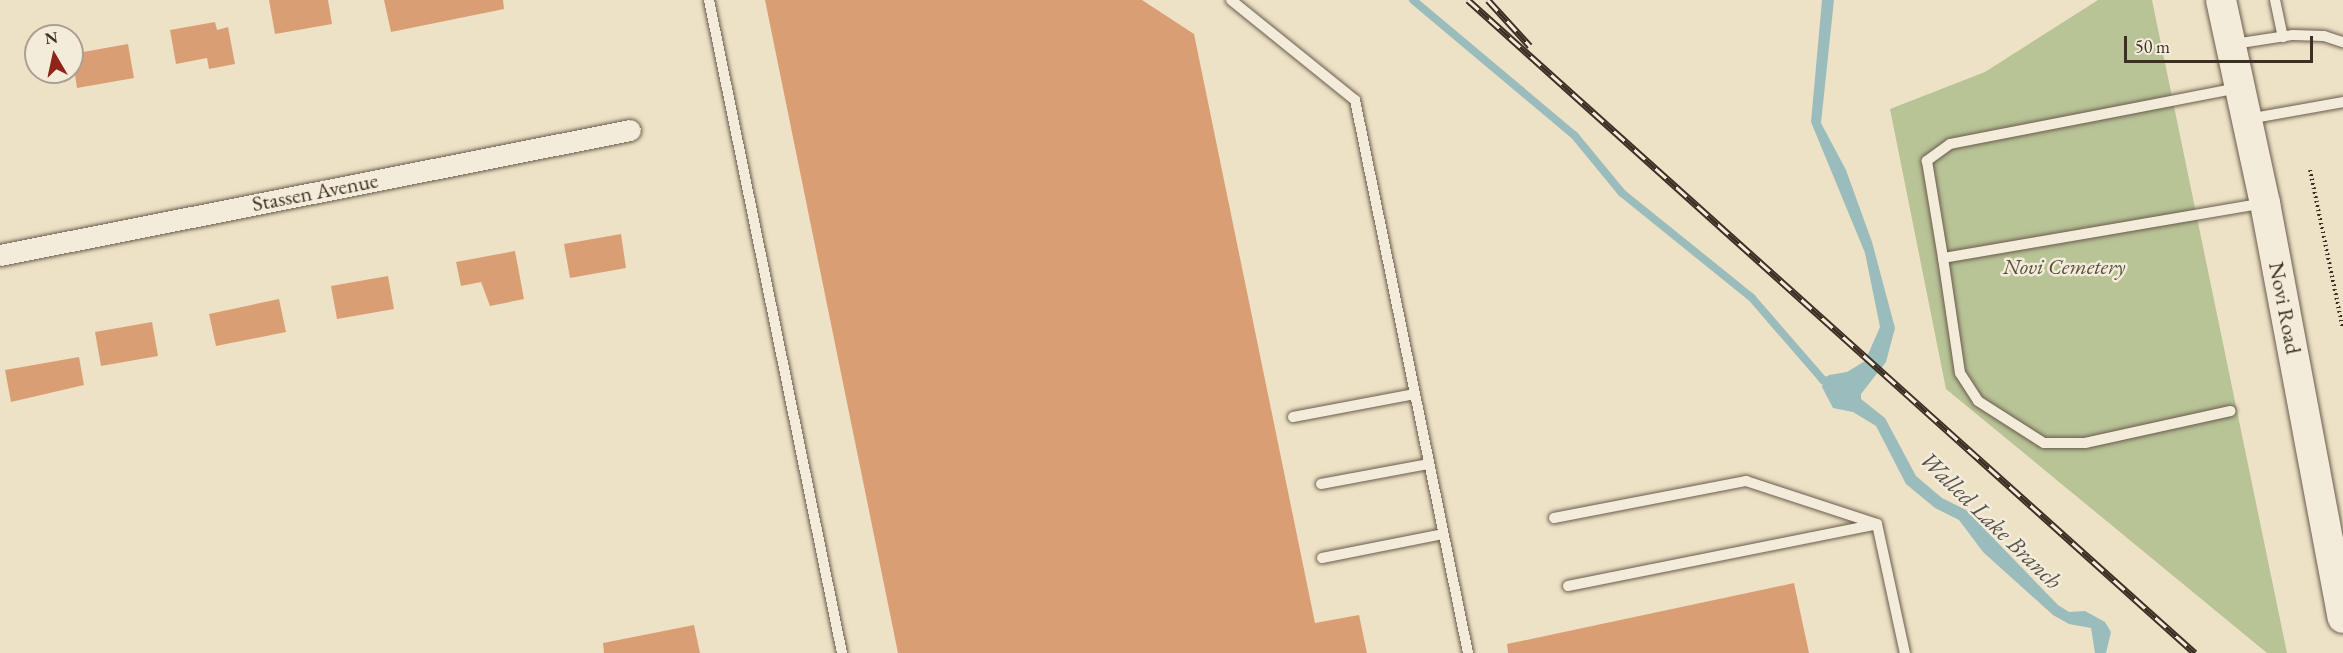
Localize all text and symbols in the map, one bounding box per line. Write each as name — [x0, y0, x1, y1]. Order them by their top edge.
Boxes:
north arrow — [24, 24, 84, 84]
scale bar — [2127, 24, 2316, 62]
text: N — [43, 26, 59, 49]
text: 50 m — [2135, 35, 2170, 58]
street label: Stassen Avenue — [250, 167, 380, 217]
park label: Novi Cemetery — [2003, 254, 2125, 280]
street label: Novi Road — [2263, 260, 2307, 356]
water label: Walled Lake Branch — [1914, 445, 2068, 595]

